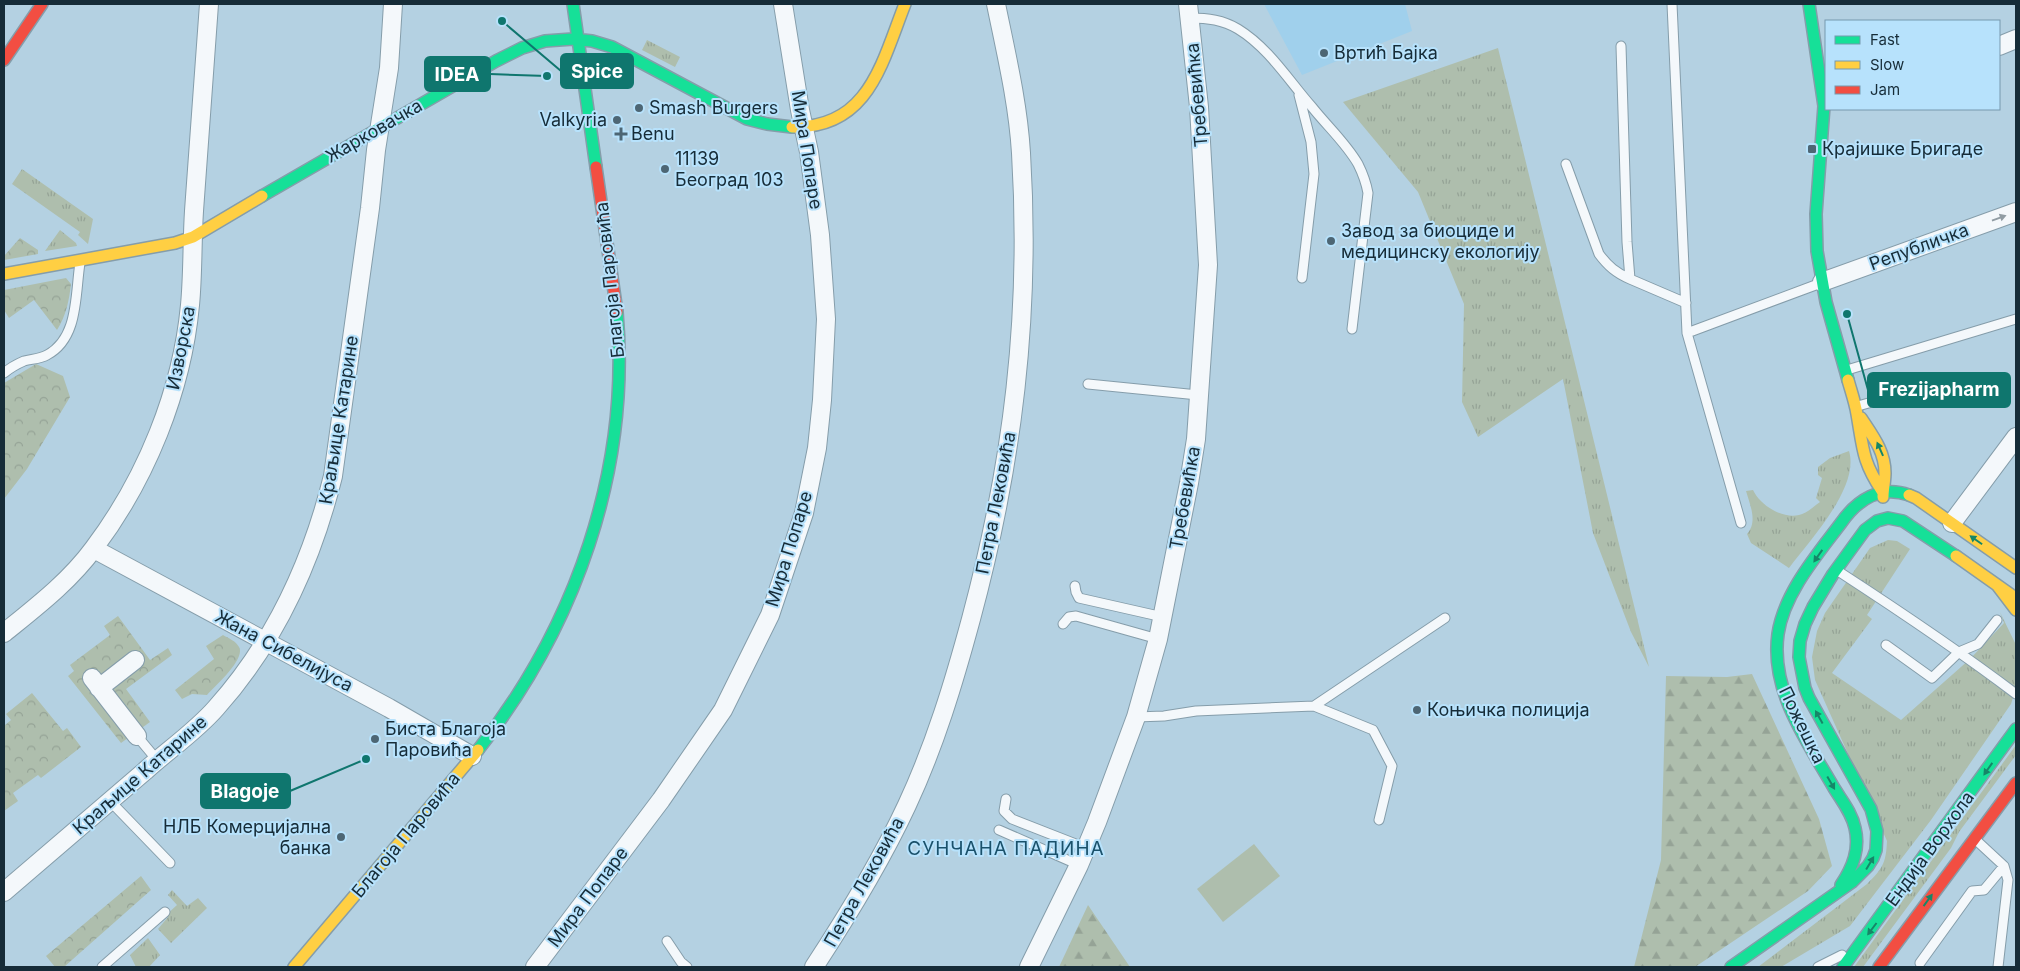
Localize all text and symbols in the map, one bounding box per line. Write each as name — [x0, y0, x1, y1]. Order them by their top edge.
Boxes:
legend — [1825, 20, 2000, 110]
text: Fast — [1870, 30, 1900, 49]
street label: Требевићка — [1181, 42, 1212, 148]
place label: Вртић Бајка — [1334, 42, 1438, 63]
marker: Вртић Бајка — [1318, 47, 1330, 59]
callout: Spice — [561, 54, 633, 88]
text: Slow — [1870, 55, 1904, 74]
callout: IDEA — [425, 57, 490, 91]
text: Spice — [571, 60, 623, 83]
text: IDEA — [435, 63, 479, 86]
text: Jam — [1870, 80, 1900, 99]
street label: Мира Попаре — [788, 89, 827, 211]
street label: Жарковачка — [322, 94, 426, 167]
place label: Smash Burgers — [649, 97, 778, 118]
marker: Smash Burgers — [633, 102, 645, 114]
place label: Valkyria — [540, 109, 607, 130]
marker: Valkyria — [611, 114, 623, 126]
place label: Benu — [631, 123, 675, 144]
marker: Benu — [615, 128, 627, 140]
place label: Крајишке Бригаде — [1822, 138, 1983, 159]
marker: Крајишке Бригаде — [1806, 143, 1818, 155]
place label: 11139 Београд 103 — [675, 148, 784, 190]
marker: 11139 Београд 103 — [659, 163, 671, 175]
street label: Благоја Паровића — [591, 201, 628, 359]
one-way arrow — [1992, 214, 2007, 222]
street label: Републичка — [1866, 219, 1971, 274]
place label: Завод за биоциде и медицинску екологију — [1341, 220, 1540, 262]
marker: Завод за биоциде и медицинску екологију — [1325, 235, 1337, 247]
street label: Изворска — [162, 304, 199, 391]
street label: Краљице Катарине — [315, 334, 362, 506]
callout: Frezijapharm — [1868, 373, 2010, 407]
text: Frezijapharm — [1878, 378, 2000, 401]
street label: Петра Лековића — [971, 430, 1020, 576]
one-way arrow — [1875, 442, 1883, 456]
street label: Требевићка — [1165, 445, 1204, 551]
street label: Мира Попаре — [761, 489, 816, 609]
one-way arrow — [1970, 535, 1983, 545]
one-way arrow — [1813, 549, 1823, 563]
street label: Жана Сибелијуса — [212, 605, 357, 696]
street label: Пожешка — [1775, 683, 1830, 767]
place label: Коњичка полиција — [1427, 699, 1590, 720]
marker: Коњичка полиција — [1411, 704, 1423, 716]
one-way arrow — [1815, 710, 1823, 724]
street label: Краљице Катарине — [68, 711, 211, 838]
place label: Биста Благоја Паровића — [385, 718, 506, 760]
marker: Биста Благоја Паровића — [369, 733, 381, 745]
one-way arrow — [1983, 762, 1993, 776]
street label: Благоја Паровића — [347, 768, 464, 901]
callout: Blagoje — [201, 774, 290, 808]
one-way arrow — [1827, 776, 1836, 789]
text: Blagoje — [211, 780, 279, 803]
street label: Ендија Ворхола — [1881, 787, 1978, 910]
street label: Петра Лековића — [819, 813, 908, 950]
place label: НЛБ Комерцијална банка — [163, 816, 331, 858]
marker: НЛБ Комерцијална банка — [335, 831, 347, 843]
district label: СУНЧАНА ПАДИНА — [907, 837, 1105, 860]
street label: Мира Попаре — [543, 843, 632, 951]
one-way arrow — [1866, 856, 1875, 869]
one-way arrow — [1923, 894, 1934, 907]
one-way arrow — [1866, 922, 1877, 935]

